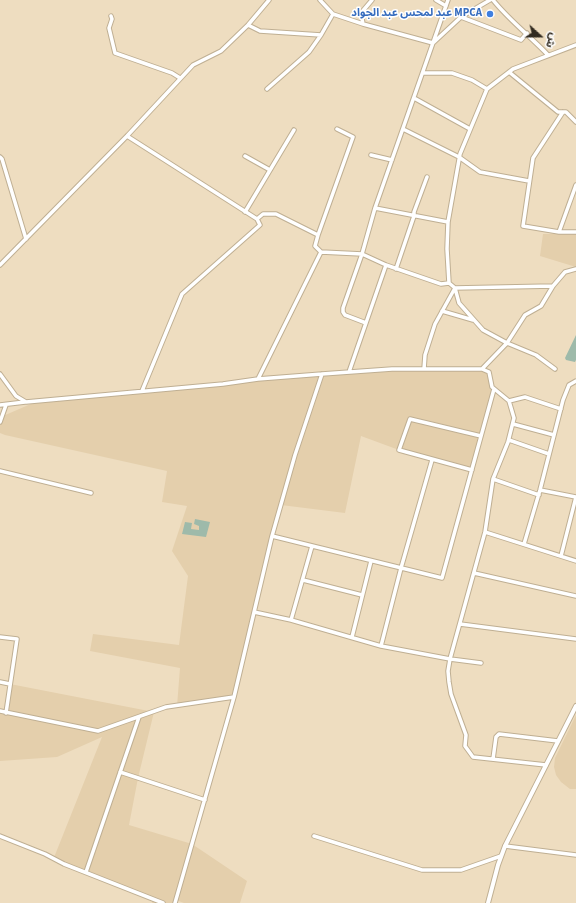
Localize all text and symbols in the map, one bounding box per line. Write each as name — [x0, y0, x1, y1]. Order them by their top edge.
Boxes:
place label: عبد لمحس عبد الجواد MPCA — [351, 7, 482, 21]
marker: عبد لمحس عبد الجواد MPCA — [485, 9, 495, 19]
north arrow — [520, 16, 560, 56]
text: ش — [542, 31, 561, 50]

